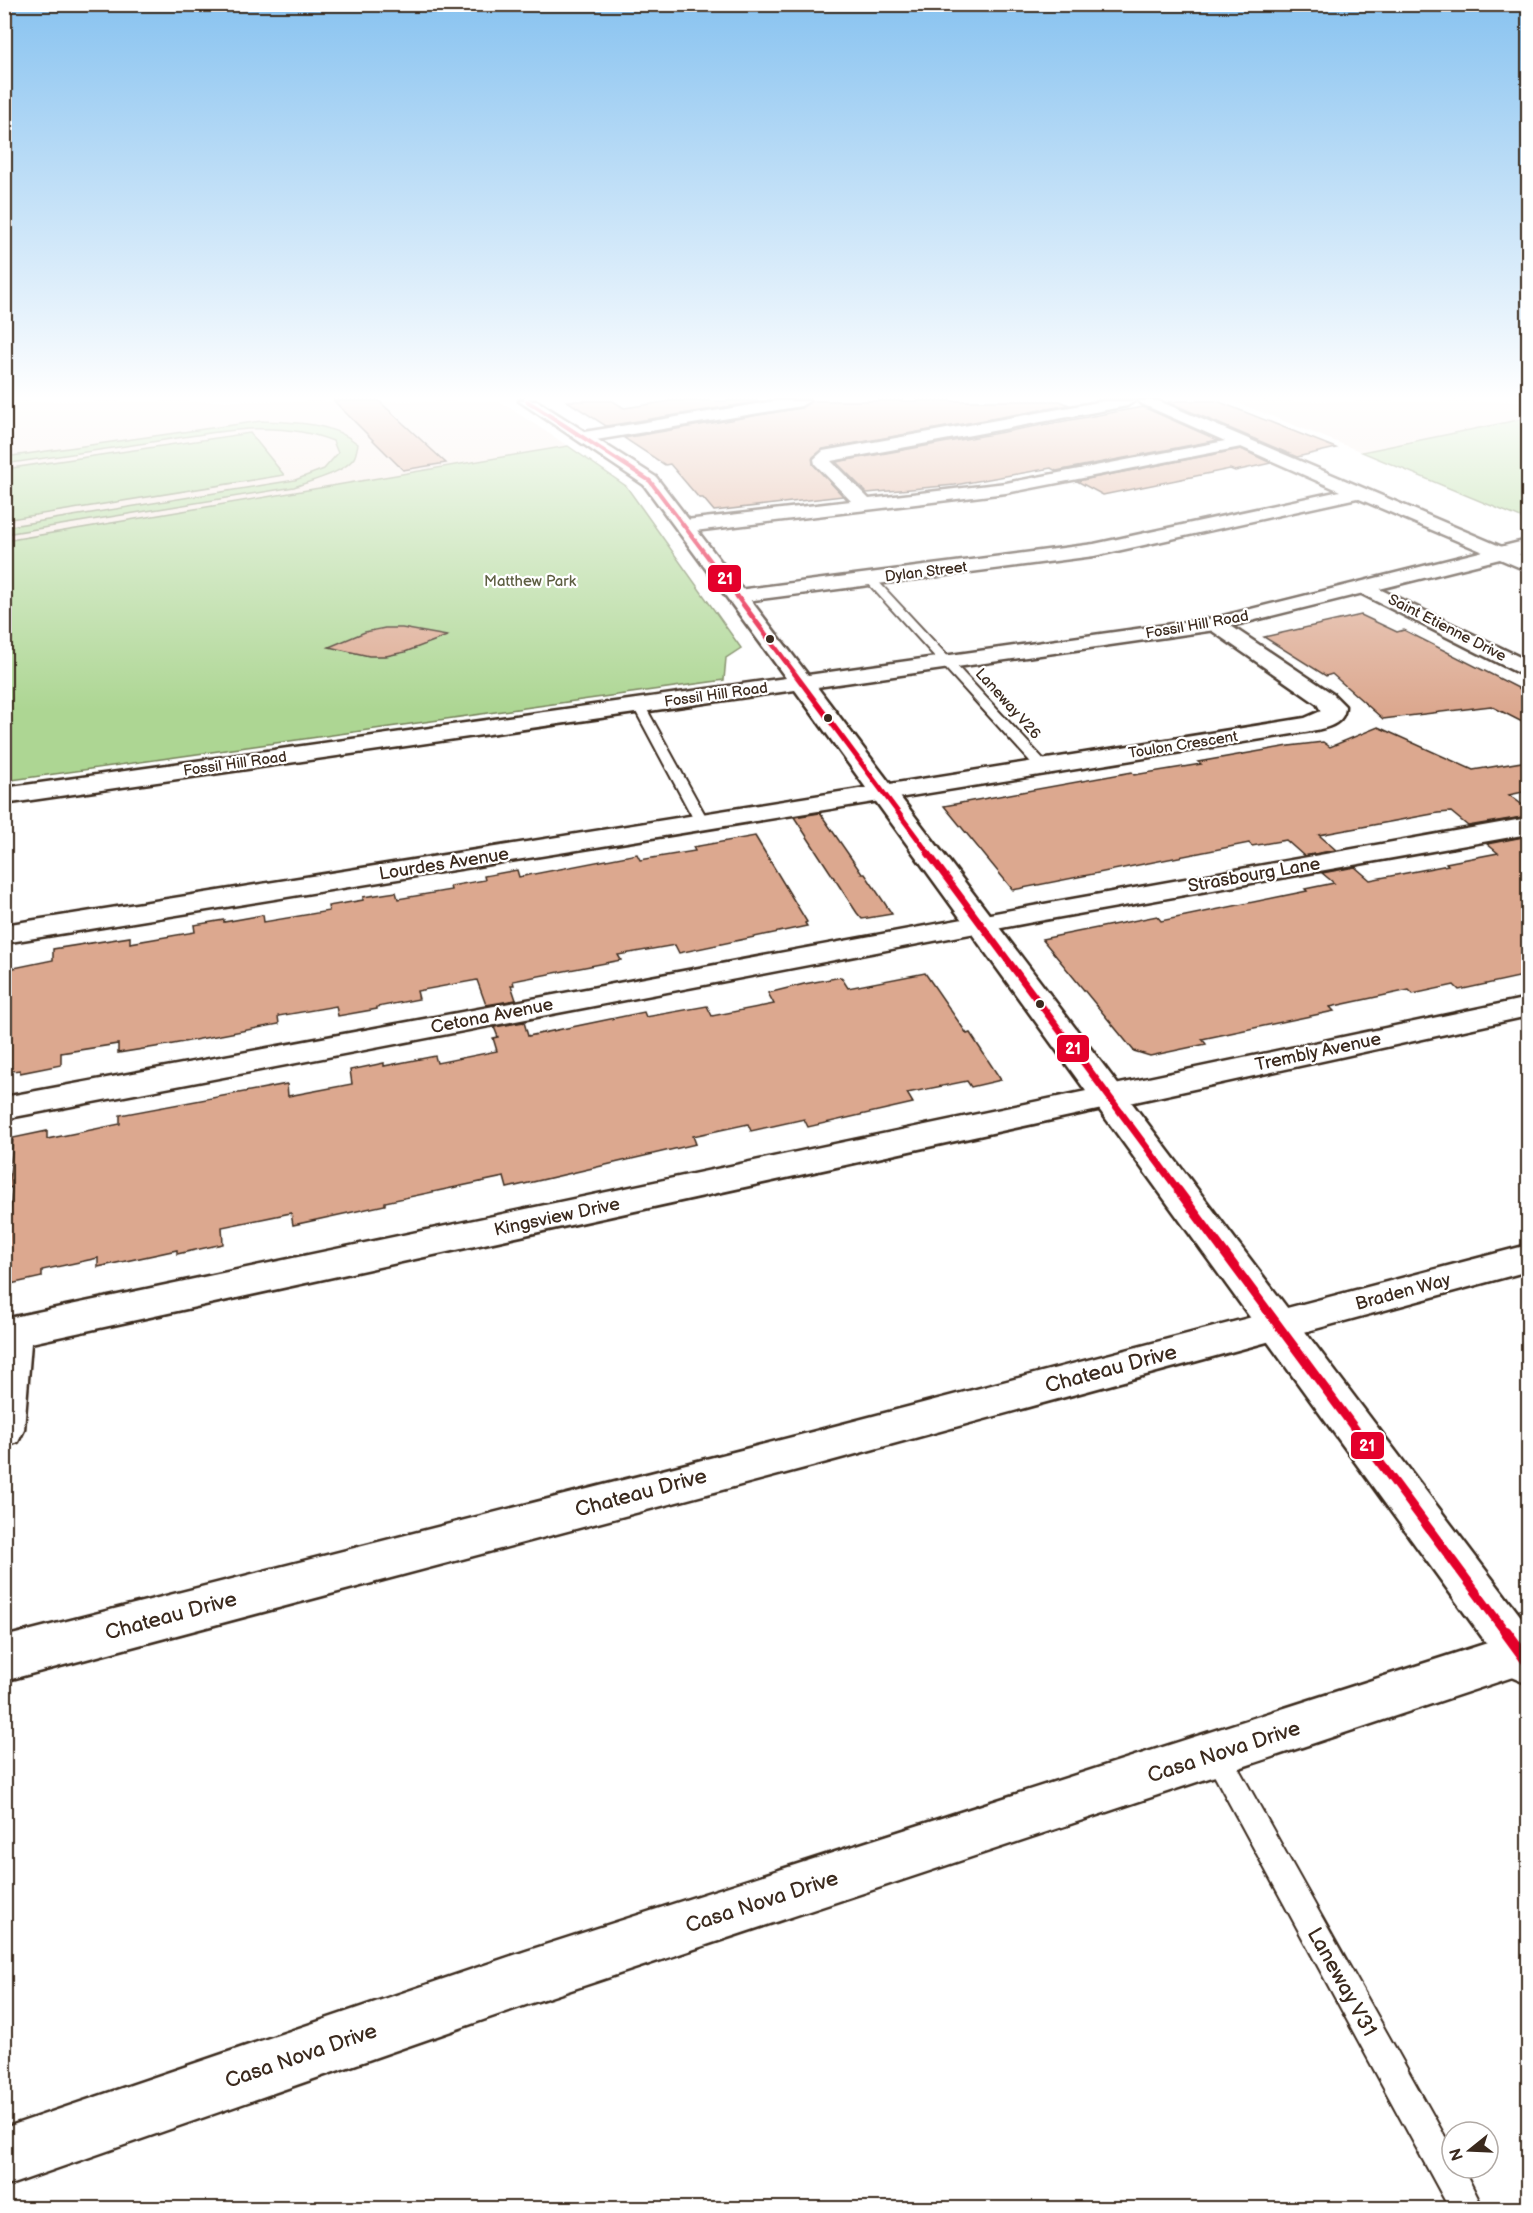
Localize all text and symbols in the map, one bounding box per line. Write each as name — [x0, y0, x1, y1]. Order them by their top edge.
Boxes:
street label: Dylan Street — [884, 557, 969, 586]
line badge: 21 — [707, 564, 742, 593]
text: 21 — [717, 570, 733, 589]
park label: Matthew Park — [484, 572, 577, 591]
street label: Saint Etienne Drive — [1385, 590, 1509, 666]
street label: Fossil Hill Road — [1144, 607, 1250, 643]
unlabelled marker — [764, 633, 776, 645]
street label: Laneway V26 — [971, 665, 1045, 743]
street label: Fossil Hill Road — [663, 678, 769, 712]
unlabelled marker — [822, 712, 834, 724]
street label: Toulon Crescent — [1127, 727, 1239, 763]
street label: Fossil Hill Road — [182, 747, 288, 781]
street label: Lourdes Avenue — [378, 843, 511, 885]
street label: Strasbourg Lane — [1186, 853, 1322, 897]
street label: Cetona Avenue — [429, 994, 555, 1038]
unlabelled marker — [1034, 998, 1046, 1010]
street label: Trembly Avenue — [1253, 1028, 1383, 1076]
line badge: 21 — [1056, 1034, 1090, 1063]
text: 21 — [1065, 1040, 1081, 1059]
street label: Kingsview Drive — [492, 1193, 622, 1241]
street label: Braden Way — [1353, 1269, 1454, 1315]
street label: Chateau Drive — [1042, 1339, 1180, 1399]
line badge: 21 — [1350, 1431, 1385, 1460]
text: 21 — [1359, 1437, 1375, 1456]
street label: Chateau Drive — [572, 1463, 710, 1523]
street label: Chateau Drive — [102, 1586, 240, 1646]
street label: Casa Nova Drive — [1144, 1716, 1304, 1788]
street label: Casa Nova Drive — [682, 1866, 842, 1938]
street label: Laneway V31 — [1302, 1923, 1382, 2041]
street label: Casa Nova Drive — [222, 2018, 380, 2094]
north arrow — [1440, 2120, 1500, 2180]
text: N — [1446, 2146, 1468, 2163]

